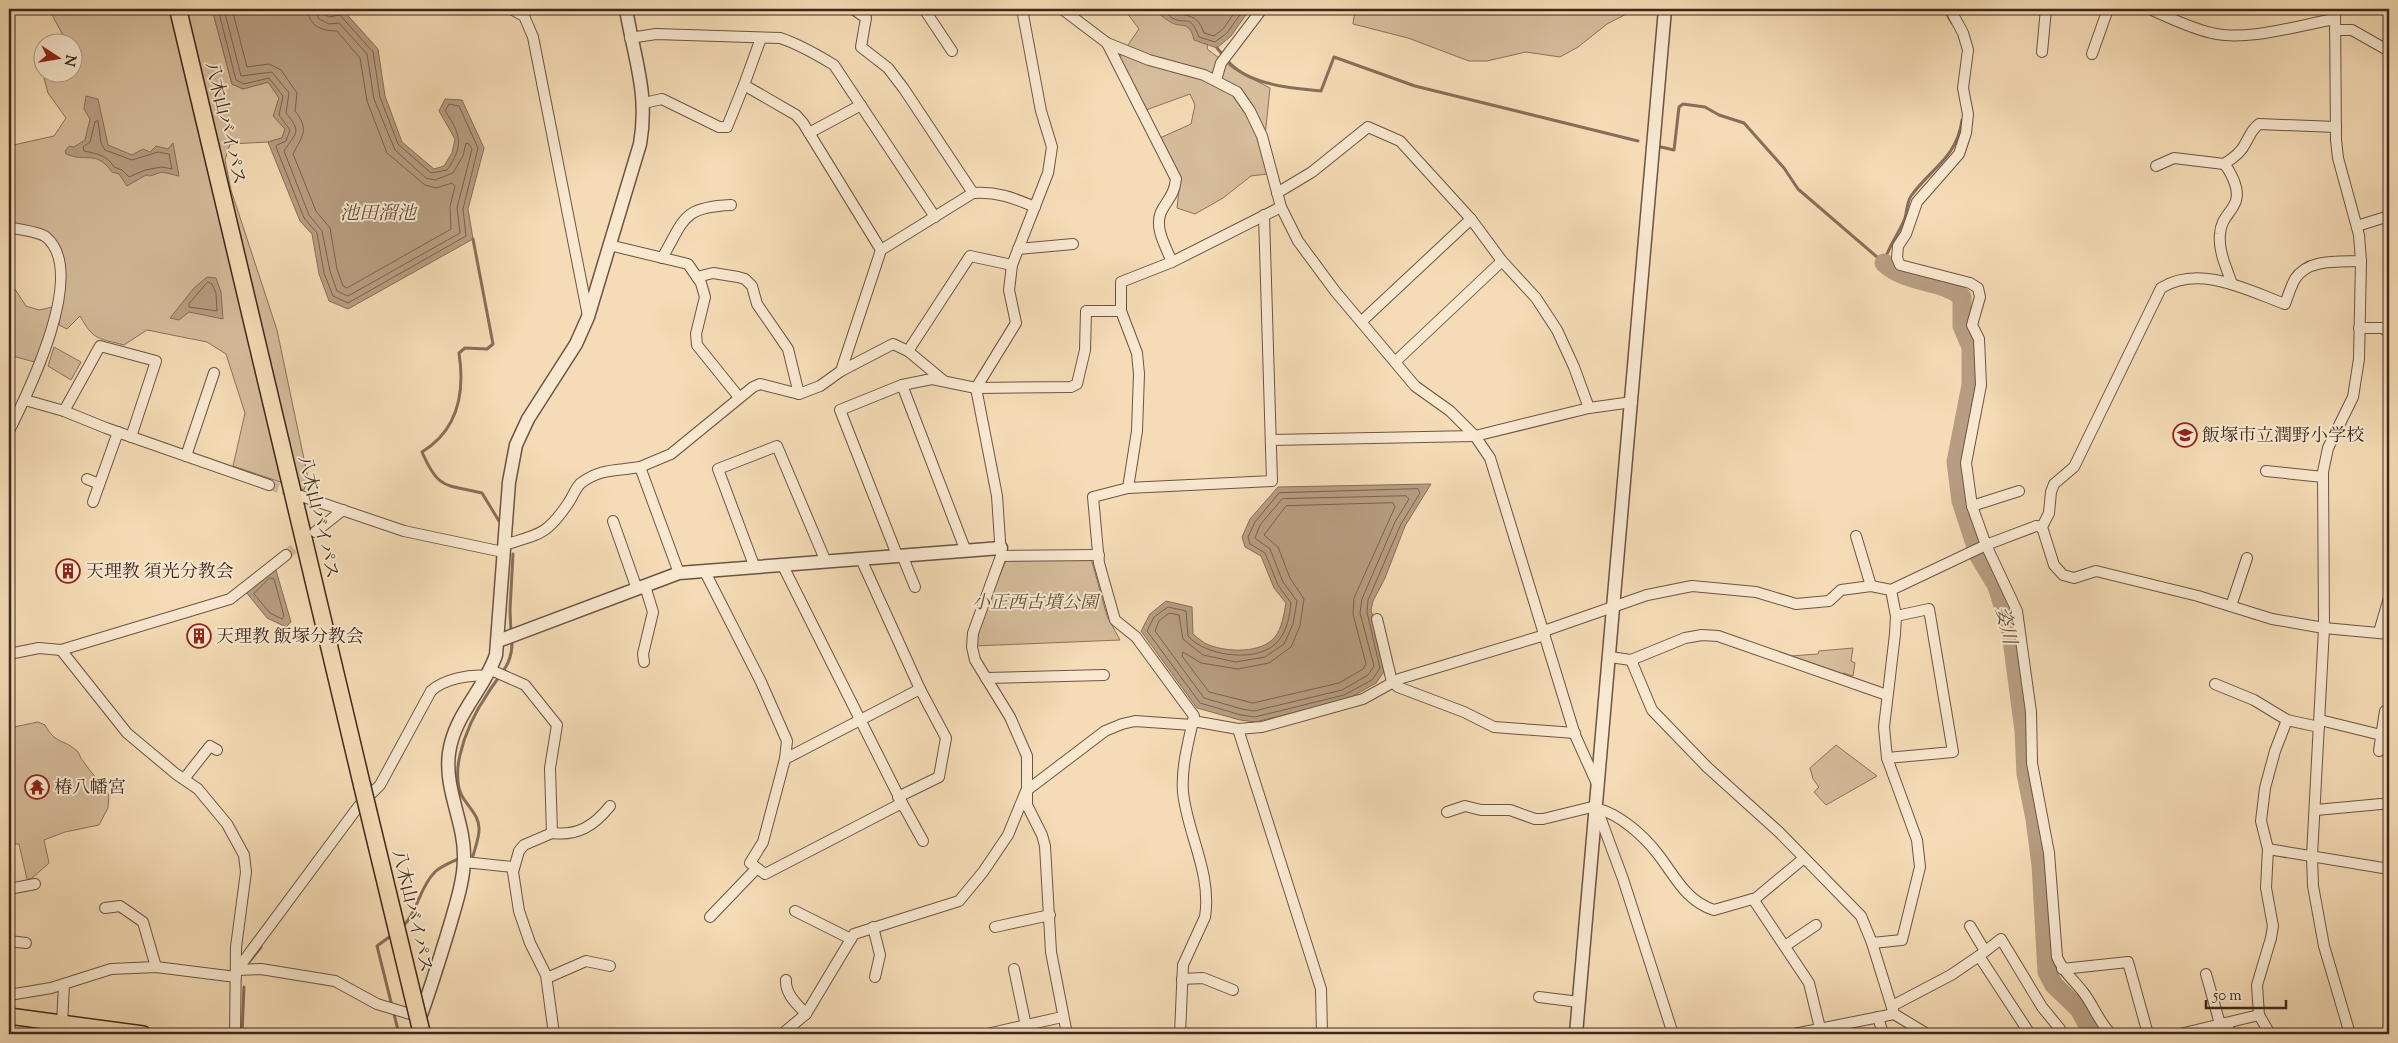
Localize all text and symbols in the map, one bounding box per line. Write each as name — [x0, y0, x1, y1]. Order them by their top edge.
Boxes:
north arrow — [32, 32, 82, 82]
text: N — [58, 53, 80, 68]
street label: 八木山バイパス — [197, 59, 251, 188]
water label: 池田溜池 — [340, 201, 418, 228]
school or university icon: 飯塚市立潤野小学校 — [2172, 422, 2198, 448]
place label: 飯塚市立潤野小学校 — [2202, 424, 2364, 450]
street label: 八木山バイパス — [290, 453, 344, 582]
building icon: 天理教 須光分教会 — [55, 558, 81, 584]
place label: 天理教 須光分教会 — [86, 560, 234, 586]
park label: 小正西古墳公園 — [972, 591, 1101, 617]
water label: 姿川 — [1987, 604, 2022, 649]
building icon: 天理教 飯塚分教会 — [186, 623, 212, 649]
place label: 天理教 飯塚分教会 — [216, 625, 364, 651]
temple icon: 椿八幡宮 — [24, 774, 50, 800]
place label: 椿八幡宮 — [54, 776, 126, 802]
street label: 八木山バイパス — [384, 847, 438, 976]
scale bar — [2206, 978, 2286, 1010]
text: 50 m — [2212, 986, 2242, 1007]

